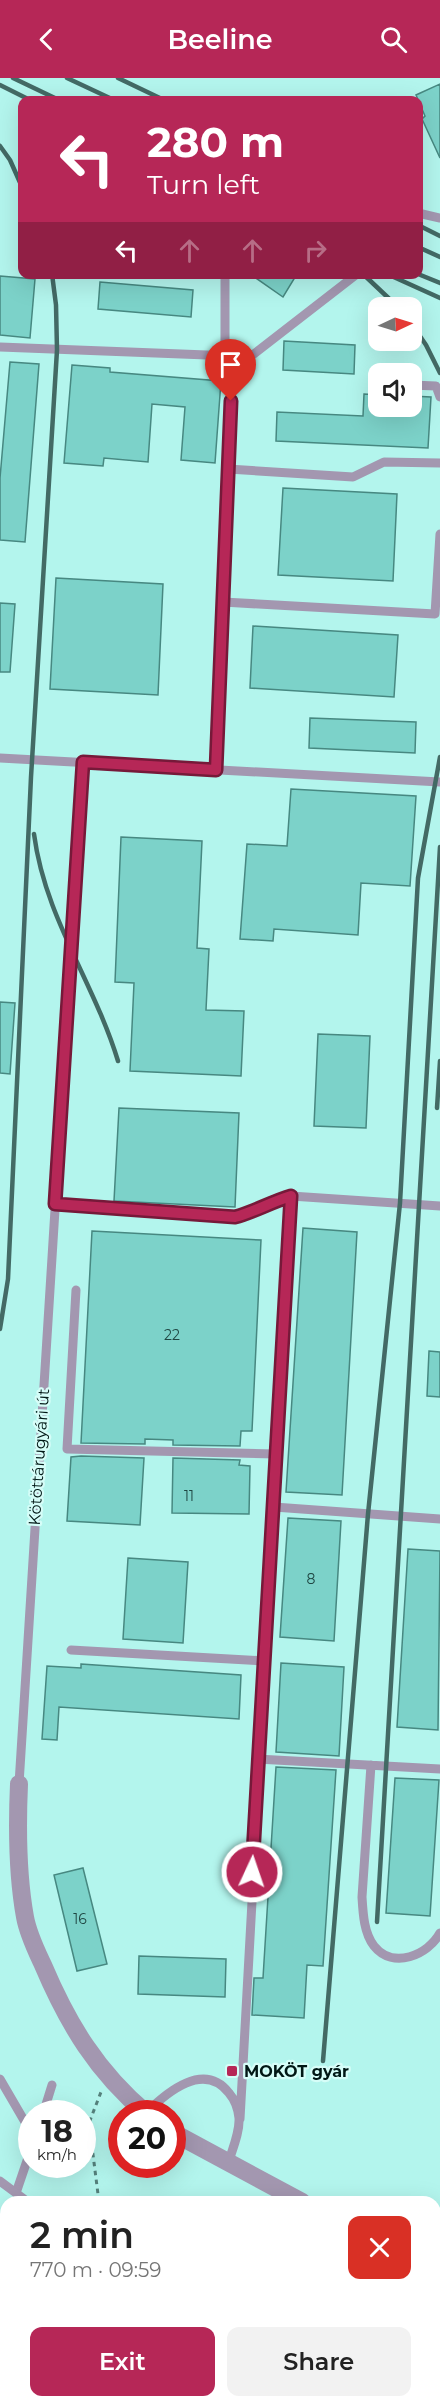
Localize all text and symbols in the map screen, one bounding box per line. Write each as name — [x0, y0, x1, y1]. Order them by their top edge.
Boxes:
icon: back — [30, 23, 63, 56]
text: Beeline — [167, 23, 273, 56]
icon: search — [377, 23, 410, 56]
text: 280 m — [147, 116, 284, 168]
icon: left — [48, 120, 126, 198]
text: Turn left — [147, 168, 260, 201]
icon: left — [110, 234, 143, 267]
icon: ahead — [173, 234, 206, 267]
icon: ahead — [236, 234, 269, 267]
icon: right — [299, 234, 332, 267]
north arrow — [368, 297, 422, 351]
map controls — [368, 297, 422, 417]
pin — [205, 339, 256, 401]
icon: arrive — [214, 348, 247, 381]
button: sound — [368, 363, 422, 417]
house number: 22 — [164, 1326, 180, 1344]
street label: Kötöttárugyári út — [25, 1387, 53, 1526]
house number: 11 — [184, 1487, 194, 1505]
house number: 8 — [307, 1570, 316, 1588]
position arrow — [220, 1840, 284, 1904]
house number: 16 — [73, 1910, 87, 1928]
place label: MOKÖT gyár — [244, 2062, 349, 2081]
marker: MOKÖT gyár — [225, 2064, 239, 2078]
speed limit sign: 20 — [108, 2100, 186, 2178]
text: 18 — [41, 2113, 73, 2150]
text: km/h — [37, 2145, 77, 2164]
text: 2 min — [30, 2213, 134, 2257]
button: close — [348, 2216, 411, 2279]
text: 770 m · 09:59 — [30, 2258, 162, 2282]
button: Exit — [30, 2327, 215, 2396]
button: Share — [227, 2327, 411, 2396]

